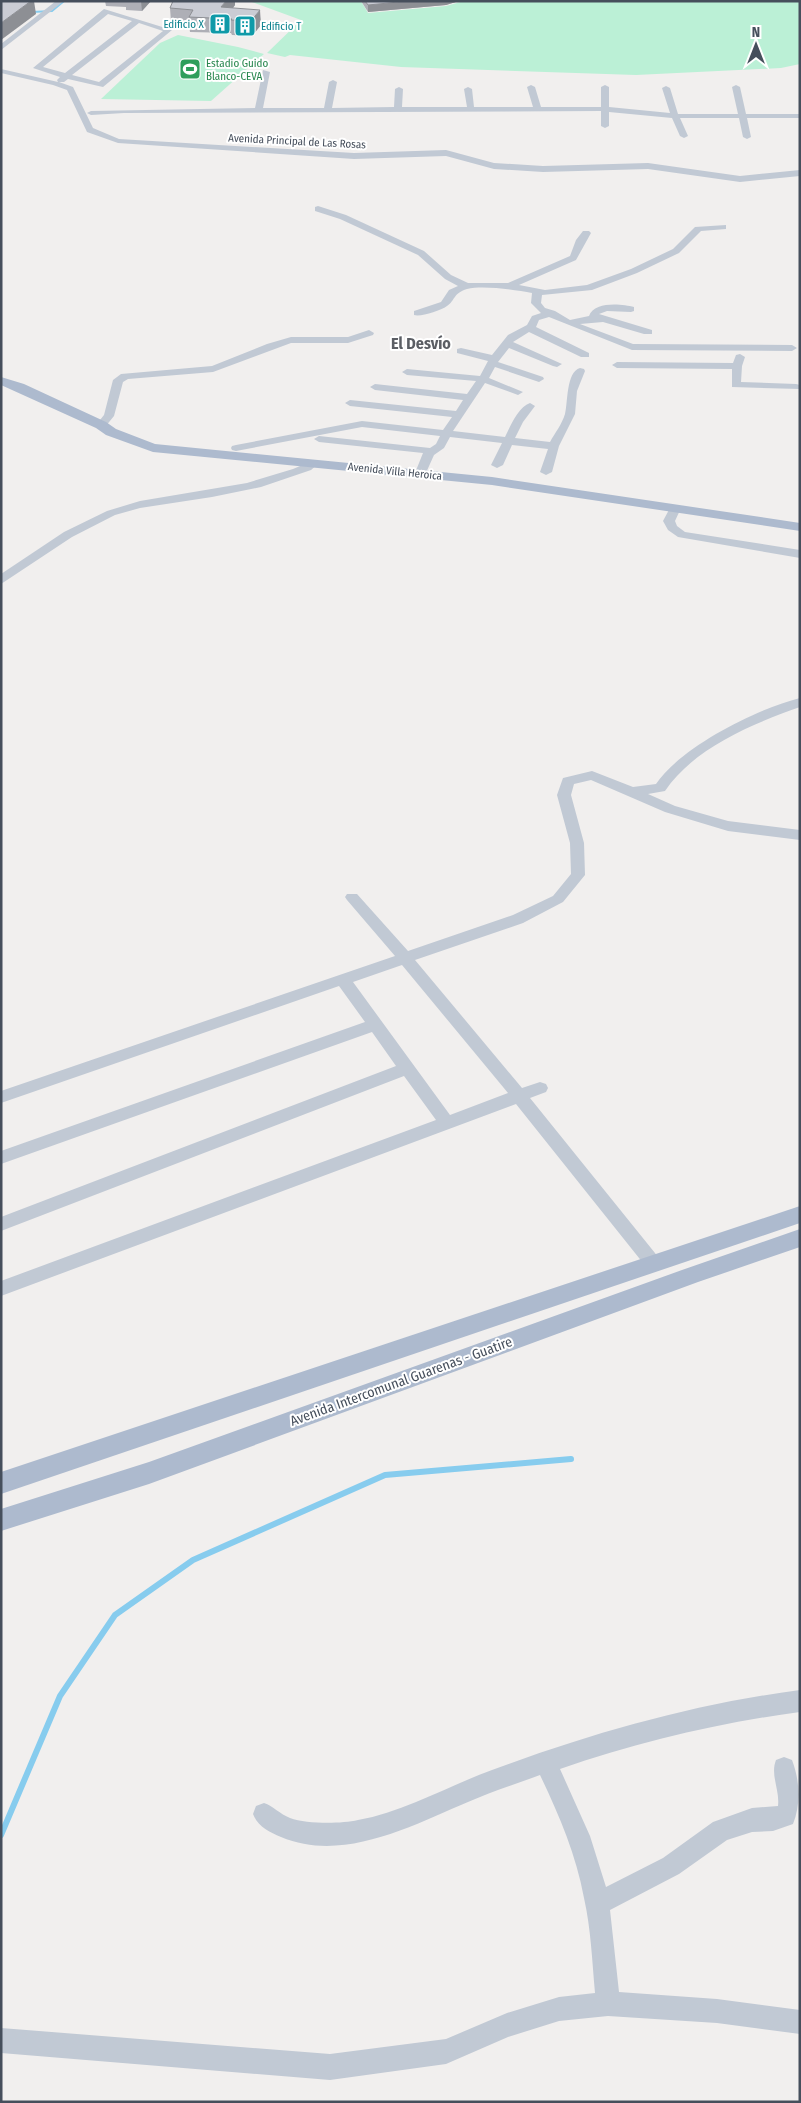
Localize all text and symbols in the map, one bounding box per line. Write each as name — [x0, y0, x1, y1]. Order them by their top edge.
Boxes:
building icon: Edificio X — [208, 12, 232, 36]
building icon: Edificio T — [233, 14, 257, 38]
place label: Edificio X — [163, 18, 205, 31]
place label: Edificio T — [261, 20, 302, 33]
north arrow — [731, 20, 781, 70]
text: N — [752, 24, 760, 41]
sports icon: Estadio Guido Blanco-CEVA — [178, 57, 202, 81]
place label: Estadio Guido Blanco-CEVA — [206, 57, 268, 83]
street label: Avenida Principal de Las Rosas — [228, 131, 367, 152]
district label: El Desvío — [391, 334, 451, 353]
street label: Avenida Villa Heroica — [347, 460, 443, 483]
street label: Avenida Intercomunal Guarenas - Guatire — [288, 1333, 515, 1430]

